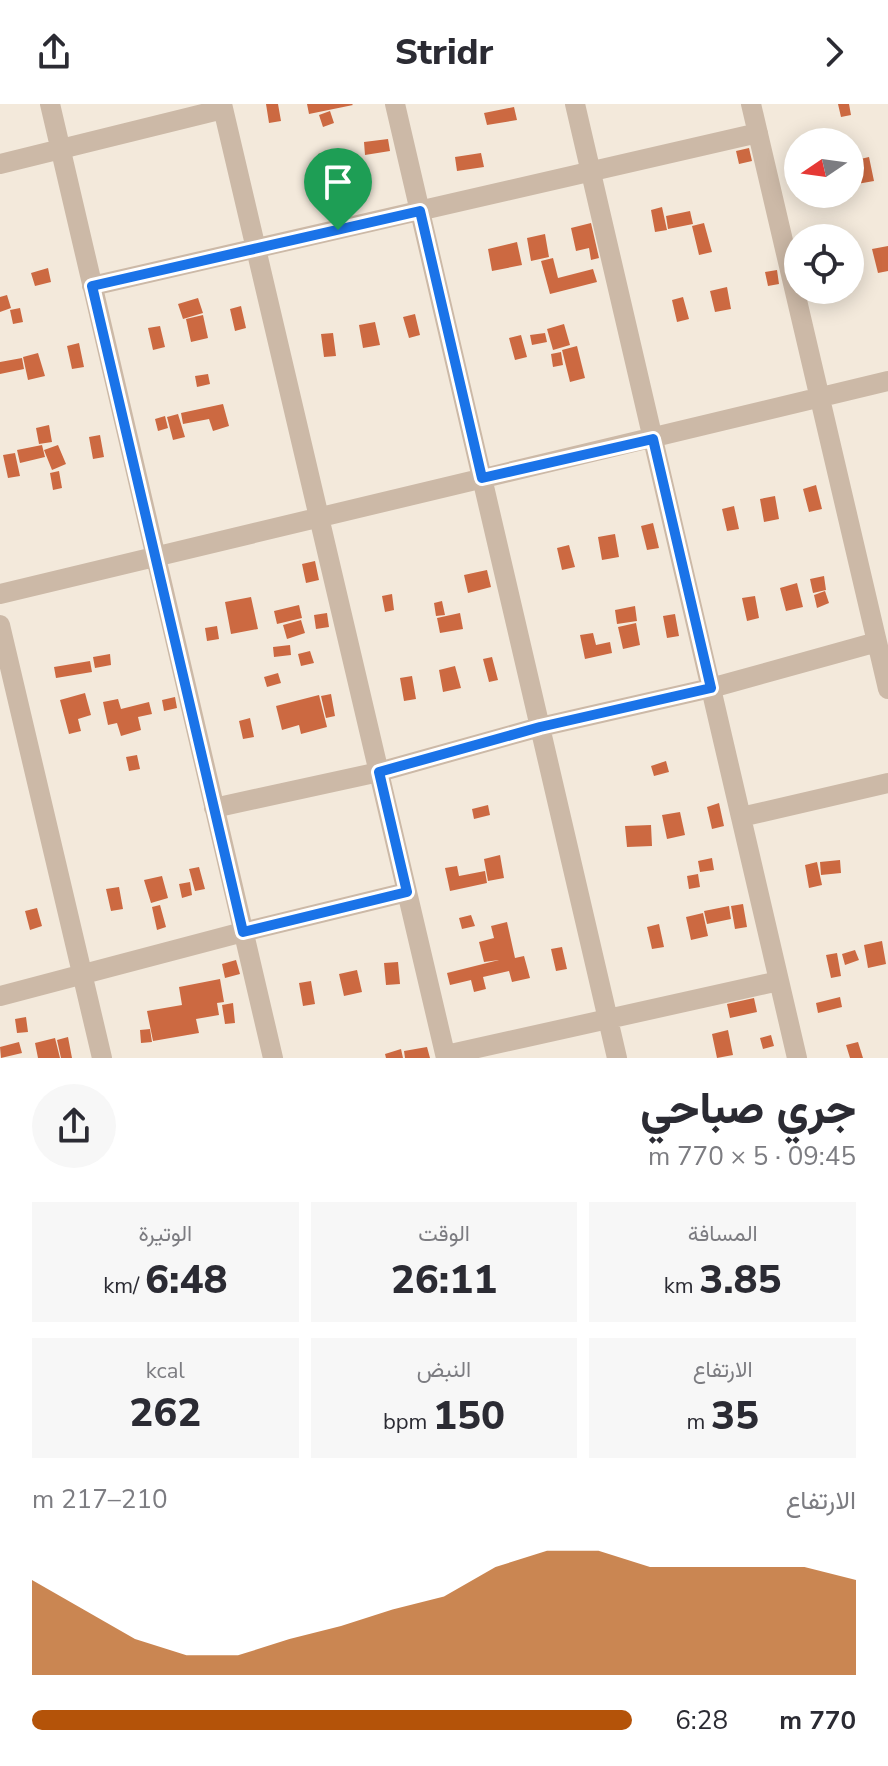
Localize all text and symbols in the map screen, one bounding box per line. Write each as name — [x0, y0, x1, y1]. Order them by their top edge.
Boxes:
text: Stridr — [395, 28, 493, 77]
icon: share — [32, 30, 76, 74]
icon: forward — [812, 30, 856, 74]
north arrow — [784, 128, 864, 208]
map controls — [784, 128, 864, 304]
pin — [304, 148, 372, 230]
icon: arrive — [316, 160, 360, 204]
button: locate — [784, 224, 864, 304]
text: جري صباحي — [640, 1079, 856, 1139]
button: share — [32, 1084, 116, 1168]
text: 09:45 · 5 × 770 m — [648, 1139, 856, 1174]
text: الوتيرة — [138, 1219, 192, 1249]
text: الوقت — [418, 1219, 470, 1249]
text: المسافة — [688, 1219, 758, 1249]
text: 6:48 — [145, 1253, 227, 1307]
text: 26:11 — [391, 1253, 497, 1307]
text: 3.85 — [699, 1253, 782, 1307]
text: /km — [103, 1271, 145, 1301]
text: km — [664, 1271, 699, 1301]
text: النبض — [417, 1355, 471, 1385]
text: الارتفاع — [693, 1355, 753, 1385]
text: kcal — [146, 1356, 185, 1386]
text: 262 — [129, 1386, 201, 1440]
text: 150 — [433, 1389, 505, 1443]
text: 35 — [711, 1389, 759, 1443]
text: bpm — [383, 1407, 433, 1437]
text: m — [686, 1407, 711, 1437]
text: 210–217 m — [32, 1482, 168, 1517]
text: الارتفاع — [785, 1483, 856, 1518]
text: 6:28 — [675, 1703, 728, 1738]
text: 770 m — [779, 1703, 856, 1738]

